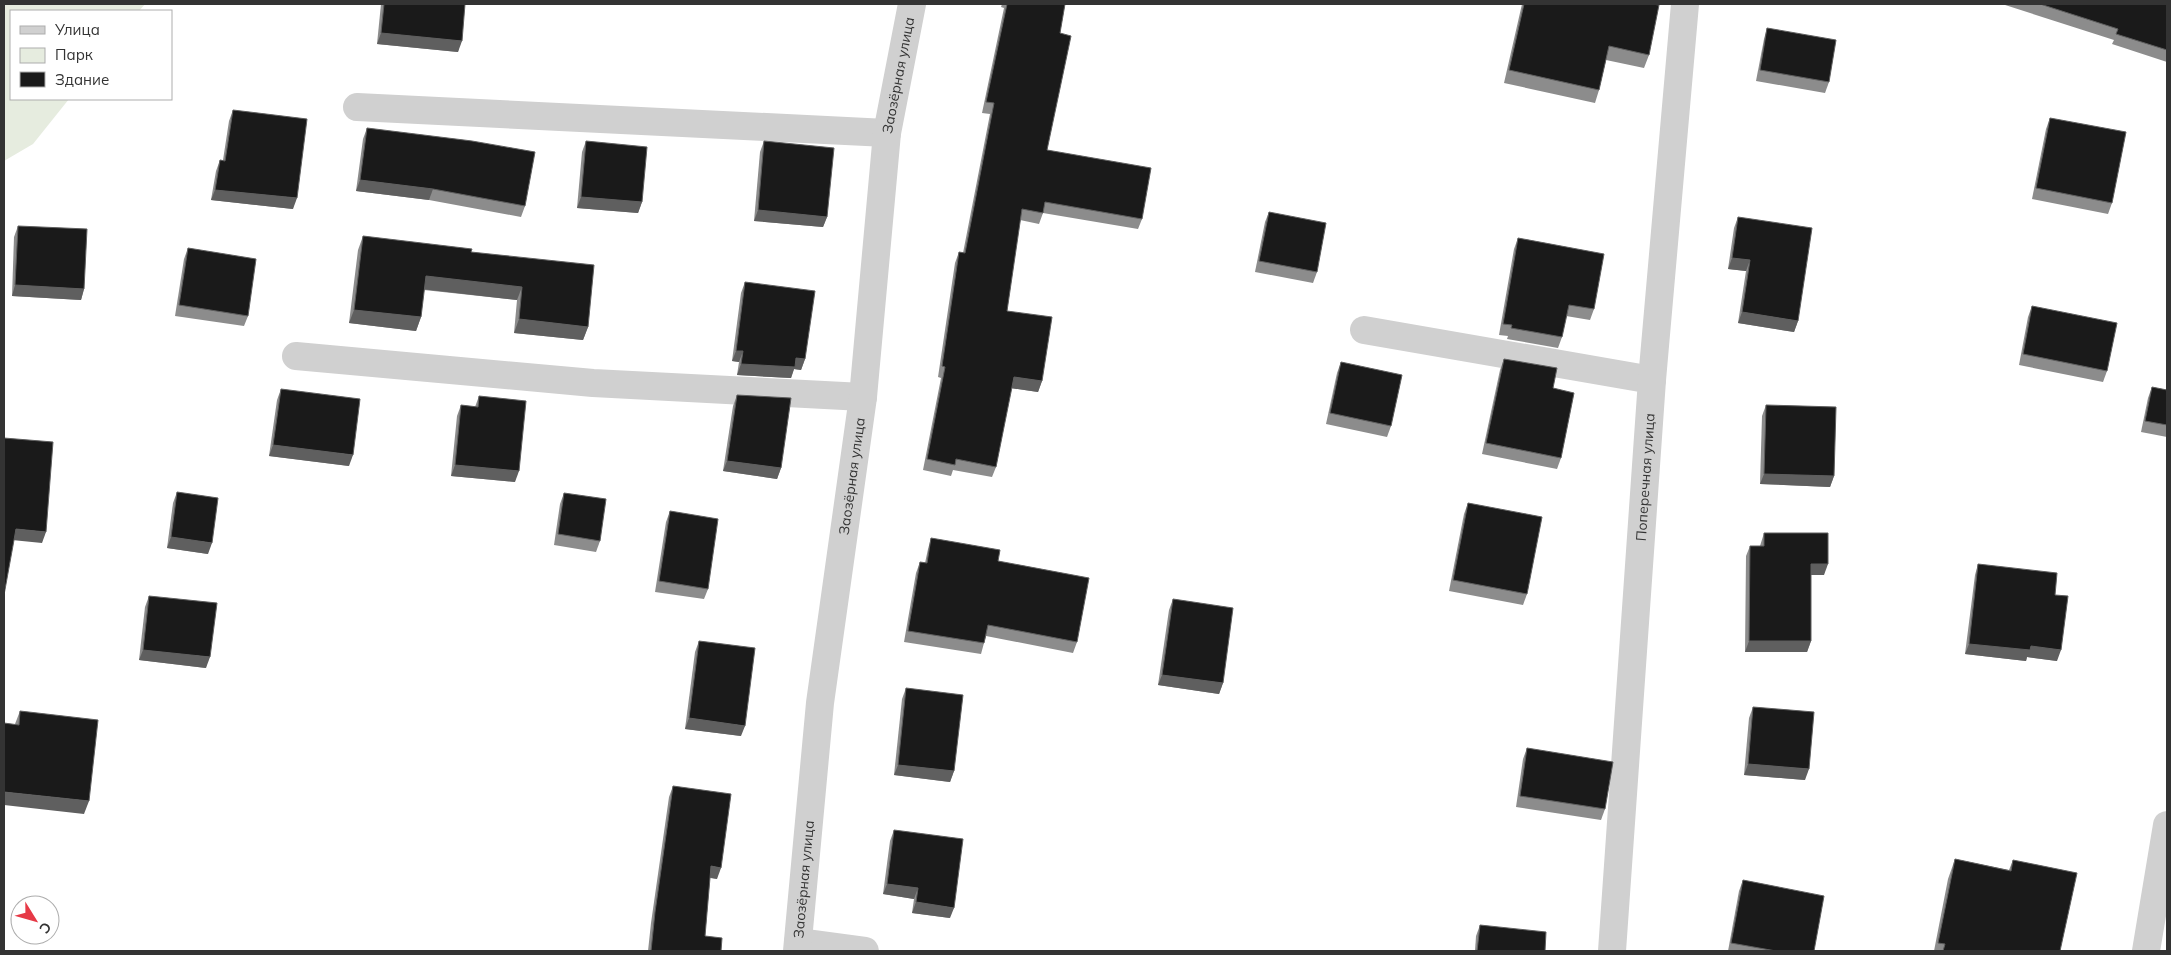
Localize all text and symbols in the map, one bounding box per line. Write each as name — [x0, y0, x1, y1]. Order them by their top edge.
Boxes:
legend — [10, 10, 172, 100]
street label: Заозёрная улица — [878, 15, 918, 135]
text: Улица — [54, 20, 100, 39]
text: Парк — [55, 45, 94, 64]
text: Здание — [55, 70, 109, 89]
street label: Поперечная улица — [1632, 413, 1659, 542]
street label: Заозёрная улица — [835, 416, 869, 536]
street label: Заозёрная улица — [789, 820, 818, 939]
north arrow — [10, 895, 60, 945]
text: С — [35, 919, 55, 937]

